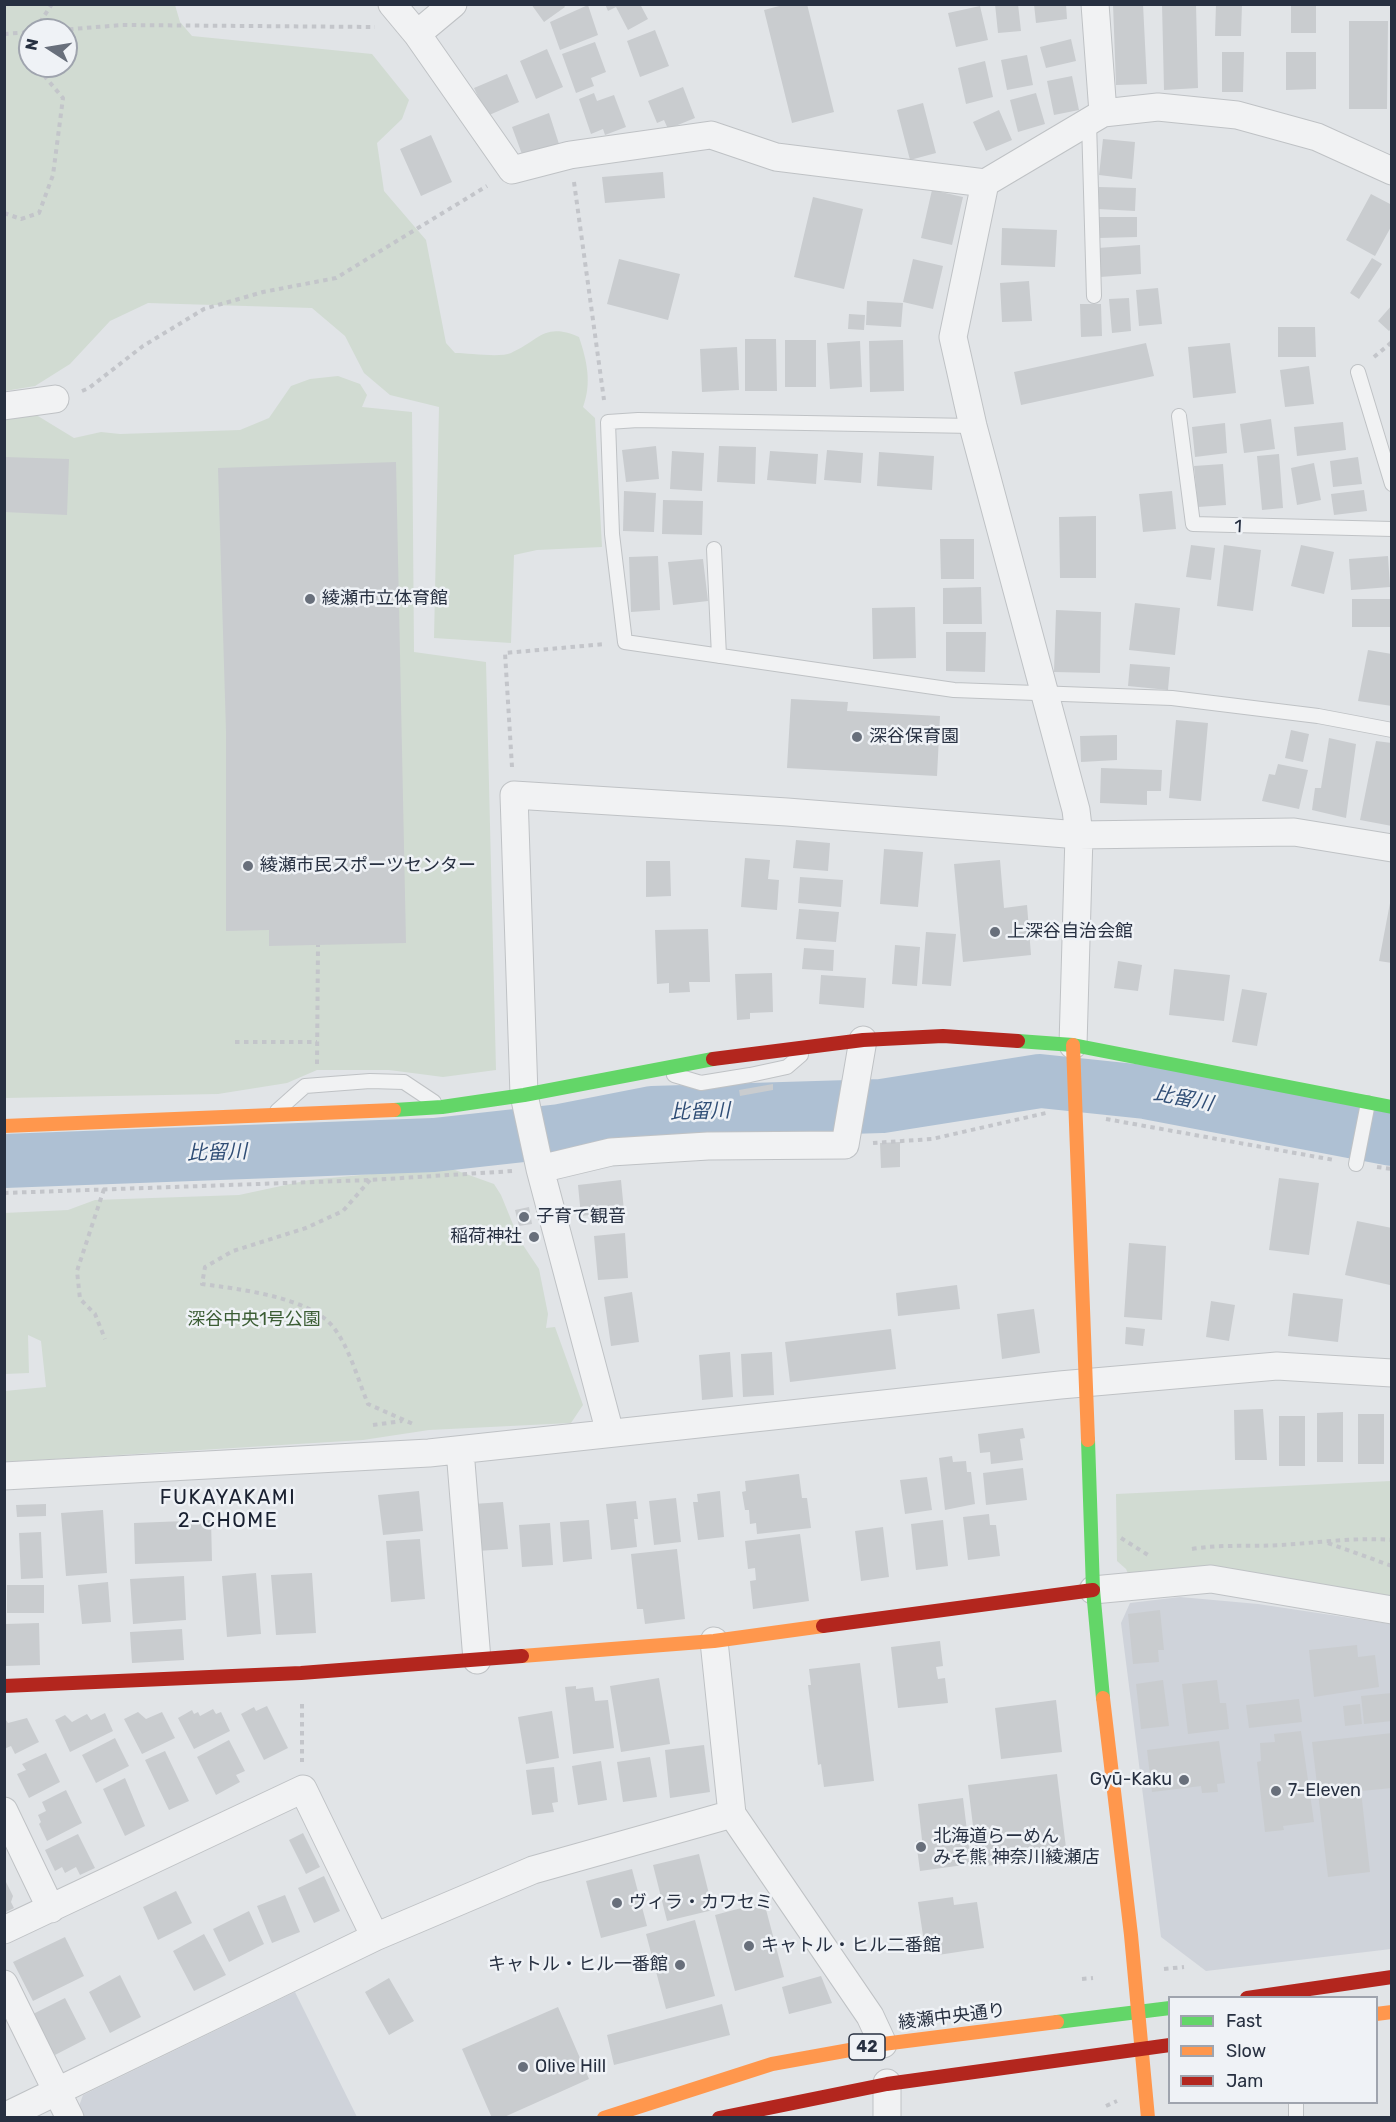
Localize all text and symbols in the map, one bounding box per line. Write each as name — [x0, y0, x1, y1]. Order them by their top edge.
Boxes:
north arrow — [18, 18, 78, 78]
text: N — [21, 37, 42, 52]
street label: 1 — [1234, 516, 1242, 538]
place label: 綾瀬市立体育館 — [322, 588, 448, 610]
marker: 綾瀬市立体育館 — [303, 592, 317, 606]
place label: 深谷保育園 — [869, 726, 959, 748]
marker: 深谷保育園 — [850, 730, 864, 744]
place label: 綾瀬市民スポーツセンター — [260, 855, 476, 877]
marker: 綾瀬市民スポーツセンター — [241, 859, 255, 873]
place label: 上深谷自治会館 — [1007, 921, 1133, 943]
marker: 上深谷自治会館 — [988, 925, 1002, 939]
water label: 比留川 — [1151, 1081, 1215, 1117]
water label: 比留川 — [670, 1099, 730, 1125]
water label: 比留川 — [187, 1140, 247, 1166]
place label: 子育て観音 — [536, 1206, 626, 1228]
marker: 子育て観音 — [517, 1210, 531, 1224]
place label: 稲荷神社 — [450, 1226, 522, 1248]
marker: 稲荷神社 — [527, 1230, 541, 1244]
park label: 深谷中央1号公園 — [187, 1309, 321, 1331]
district label: FUKAYAKAMI 2-CHOME — [160, 1486, 296, 1533]
place label: Gyū-Kaku — [1090, 1769, 1172, 1791]
marker: Gyū-Kaku — [1177, 1773, 1191, 1787]
place label: 7-Eleven — [1288, 1780, 1361, 1802]
marker: 7-Eleven — [1269, 1784, 1283, 1798]
place label: 北海道らーめん みそ熊 神奈川綾瀬店 — [933, 1826, 1099, 1868]
marker: 北海道らーめん みそ熊 神奈川綾瀬店 — [914, 1840, 928, 1854]
place label: ヴィラ・カワセミ — [629, 1892, 773, 1914]
marker: ヴィラ・カワセミ — [610, 1896, 624, 1910]
place label: キャトル・ヒル二番館 — [761, 1935, 941, 1957]
marker: キャトル・ヒル二番館 — [742, 1939, 756, 1953]
place label: キャトル・ヒル一番館 — [488, 1954, 668, 1976]
marker: キャトル・ヒル一番館 — [673, 1958, 687, 1972]
legend — [1168, 1996, 1378, 2104]
street label: 綾瀬中央通り — [897, 2000, 1007, 2034]
text: Fast — [1226, 2010, 1262, 2032]
road number: 42 — [849, 2034, 885, 2060]
text: Slow — [1226, 2040, 1266, 2062]
place label: Olive Hill — [535, 2056, 606, 2078]
marker: Olive Hill — [516, 2060, 530, 2074]
text: Jam — [1226, 2070, 1263, 2092]

